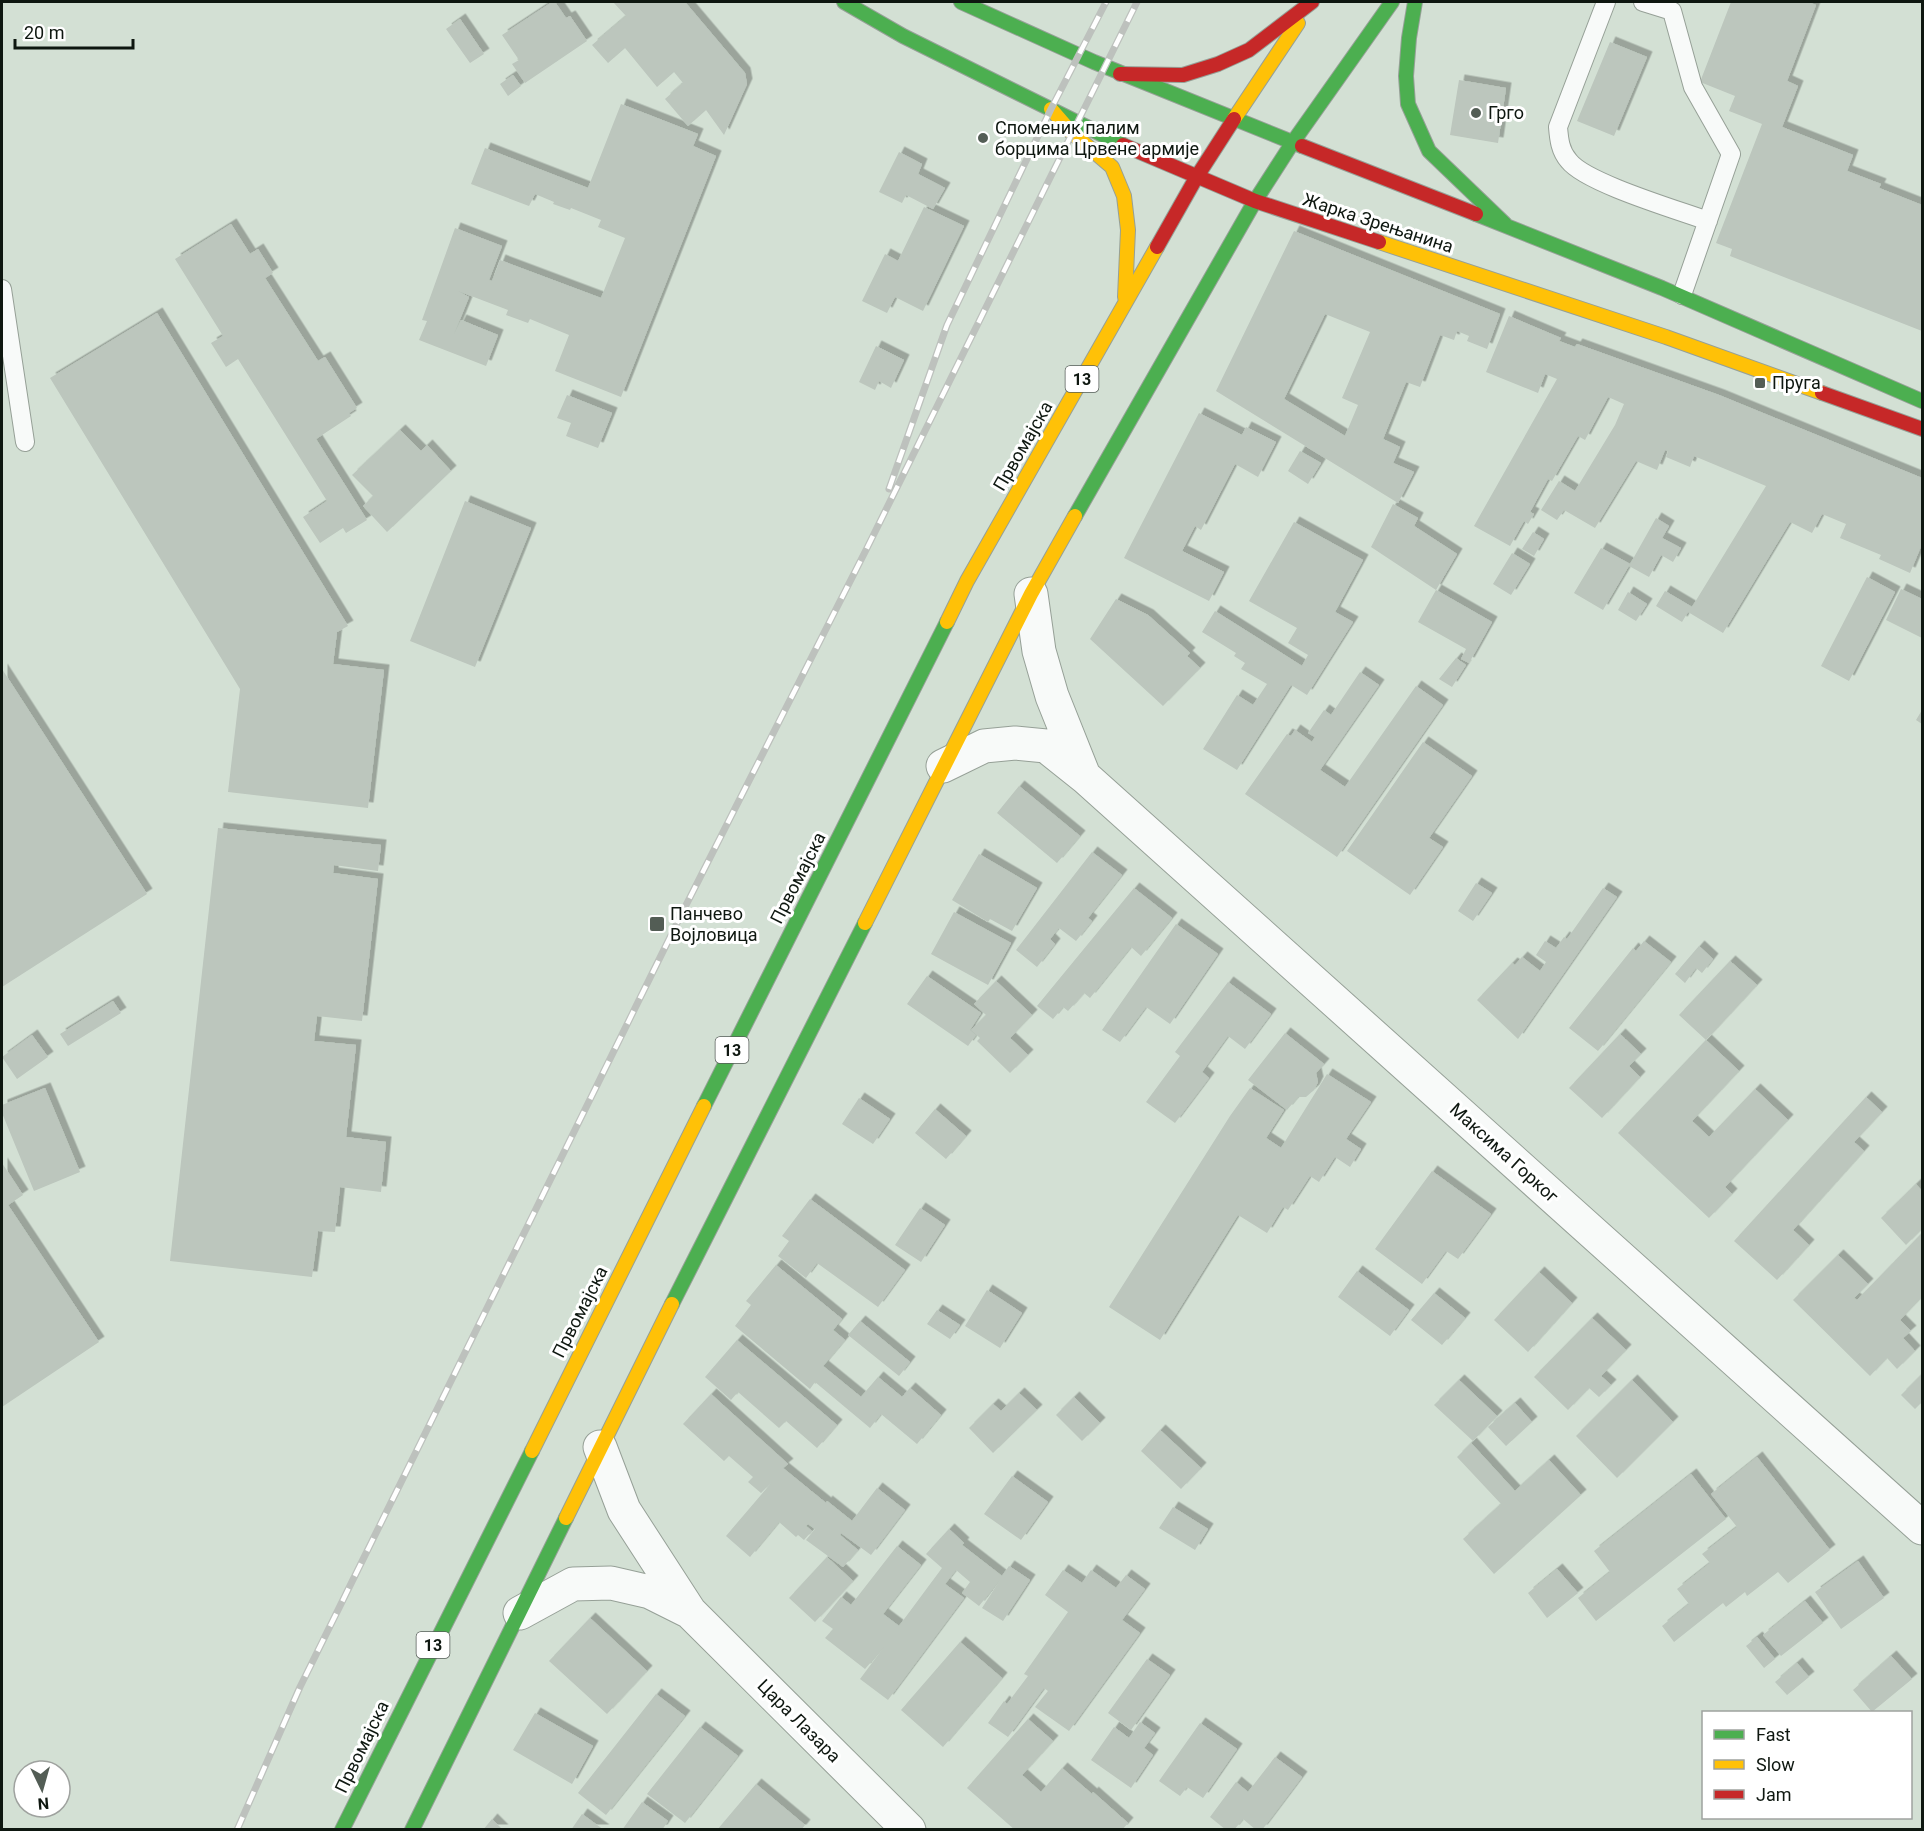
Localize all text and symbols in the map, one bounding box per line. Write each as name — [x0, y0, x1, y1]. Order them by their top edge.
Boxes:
scale bar — [15, 12, 134, 50]
text: 20 m — [24, 22, 64, 43]
place label: Грго — [1488, 102, 1524, 123]
marker: Грго — [1469, 106, 1483, 120]
place label: Споменик палим борцима Црвене армије — [995, 117, 1199, 159]
marker: Споменик палим борцима Црвене армије — [976, 131, 990, 145]
street label: Жарка Зрењанина — [1300, 188, 1456, 257]
road number: 13 — [1066, 366, 1098, 392]
place label: Пруга — [1772, 372, 1821, 393]
marker: Пруга — [1753, 376, 1767, 390]
street label: Првомајска — [988, 397, 1057, 494]
street label: Првомајска — [766, 828, 830, 927]
place label: Панчево Војловица — [670, 903, 758, 945]
marker: Панчево Војловица — [648, 915, 666, 933]
road number: 13 — [716, 1037, 748, 1063]
street label: Максима Горког — [1446, 1098, 1563, 1207]
street label: Првомајска — [548, 1262, 612, 1361]
road number: 13 — [416, 1632, 450, 1658]
street label: Цара Лазара — [754, 1675, 845, 1766]
street label: Првомајска — [330, 1697, 393, 1796]
legend — [1702, 1711, 1912, 1819]
text: Fast — [1756, 1724, 1791, 1745]
text: Slow — [1756, 1754, 1795, 1775]
north arrow — [12, 1759, 72, 1819]
text: Jam — [1756, 1784, 1792, 1805]
text: N — [37, 1793, 50, 1813]

